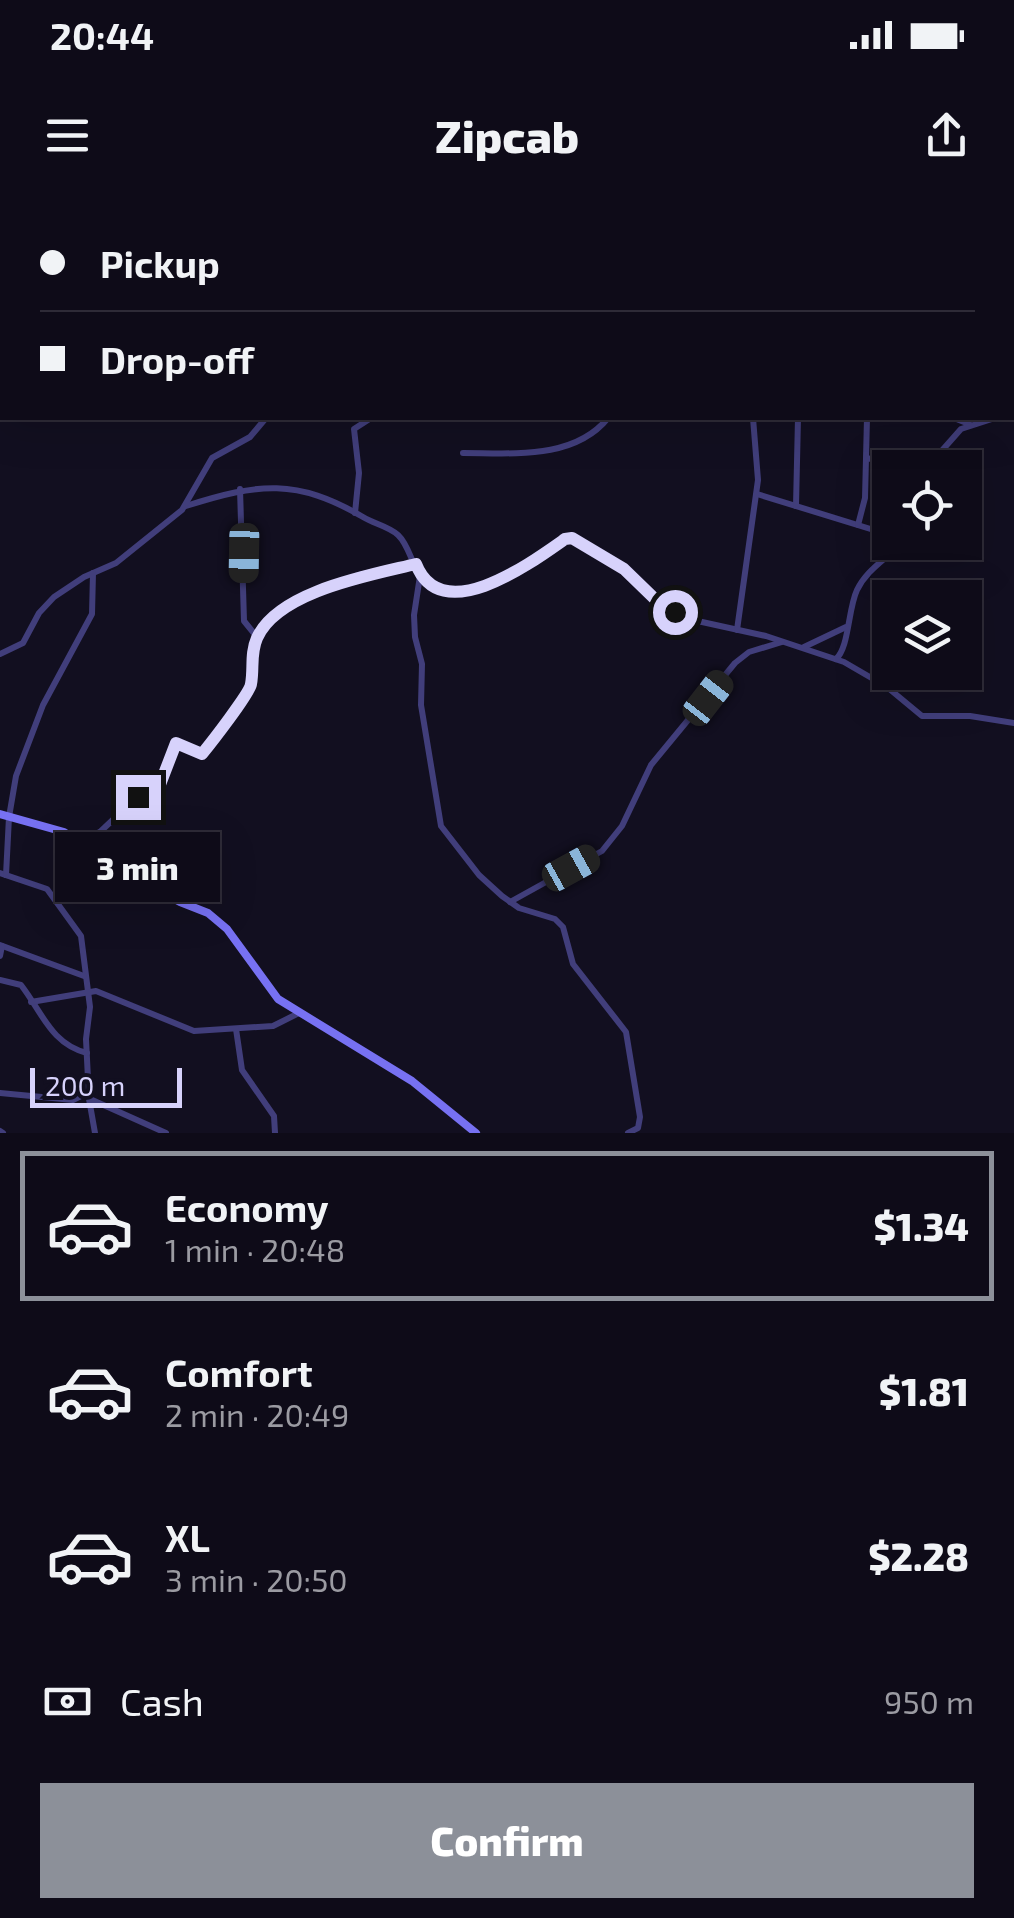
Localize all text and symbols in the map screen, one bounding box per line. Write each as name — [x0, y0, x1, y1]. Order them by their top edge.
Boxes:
text: 20:44 — [50, 12, 154, 58]
icon: menu — [40, 108, 95, 163]
text: Zipcab — [435, 108, 579, 162]
icon: share — [919, 108, 974, 163]
text: Pickup — [100, 240, 220, 286]
text: Drop-off — [100, 336, 254, 382]
map controls — [872, 450, 982, 690]
button: locate — [872, 450, 982, 560]
car — [228, 523, 260, 583]
button: layers — [872, 580, 982, 690]
route start — [653, 590, 698, 635]
car — [678, 665, 738, 731]
route end — [116, 775, 161, 820]
callout: 3 min — [56, 832, 220, 902]
car — [537, 840, 605, 896]
text: 3 min — [96, 848, 179, 886]
scale bar — [30, 1063, 182, 1108]
text: 200 m — [45, 1068, 125, 1102]
icon: car — [45, 1181, 135, 1271]
text: Economy — [165, 1184, 329, 1230]
text: $1.34 — [874, 1203, 969, 1249]
text: 1 min · 20:48 — [165, 1230, 345, 1268]
icon: car — [45, 1346, 135, 1436]
text: Comfort — [165, 1349, 313, 1395]
text: $1.81 — [879, 1368, 969, 1414]
text: 2 min · 20:49 — [165, 1395, 349, 1433]
icon: car — [45, 1511, 135, 1601]
text: XL — [165, 1514, 210, 1560]
text: $2.28 — [868, 1533, 969, 1579]
text: 3 min · 20:50 — [165, 1560, 348, 1598]
icon: cash — [40, 1674, 95, 1729]
text: Cash — [120, 1678, 204, 1724]
text: 950 m — [884, 1682, 974, 1720]
button: Confirm — [40, 1783, 974, 1898]

